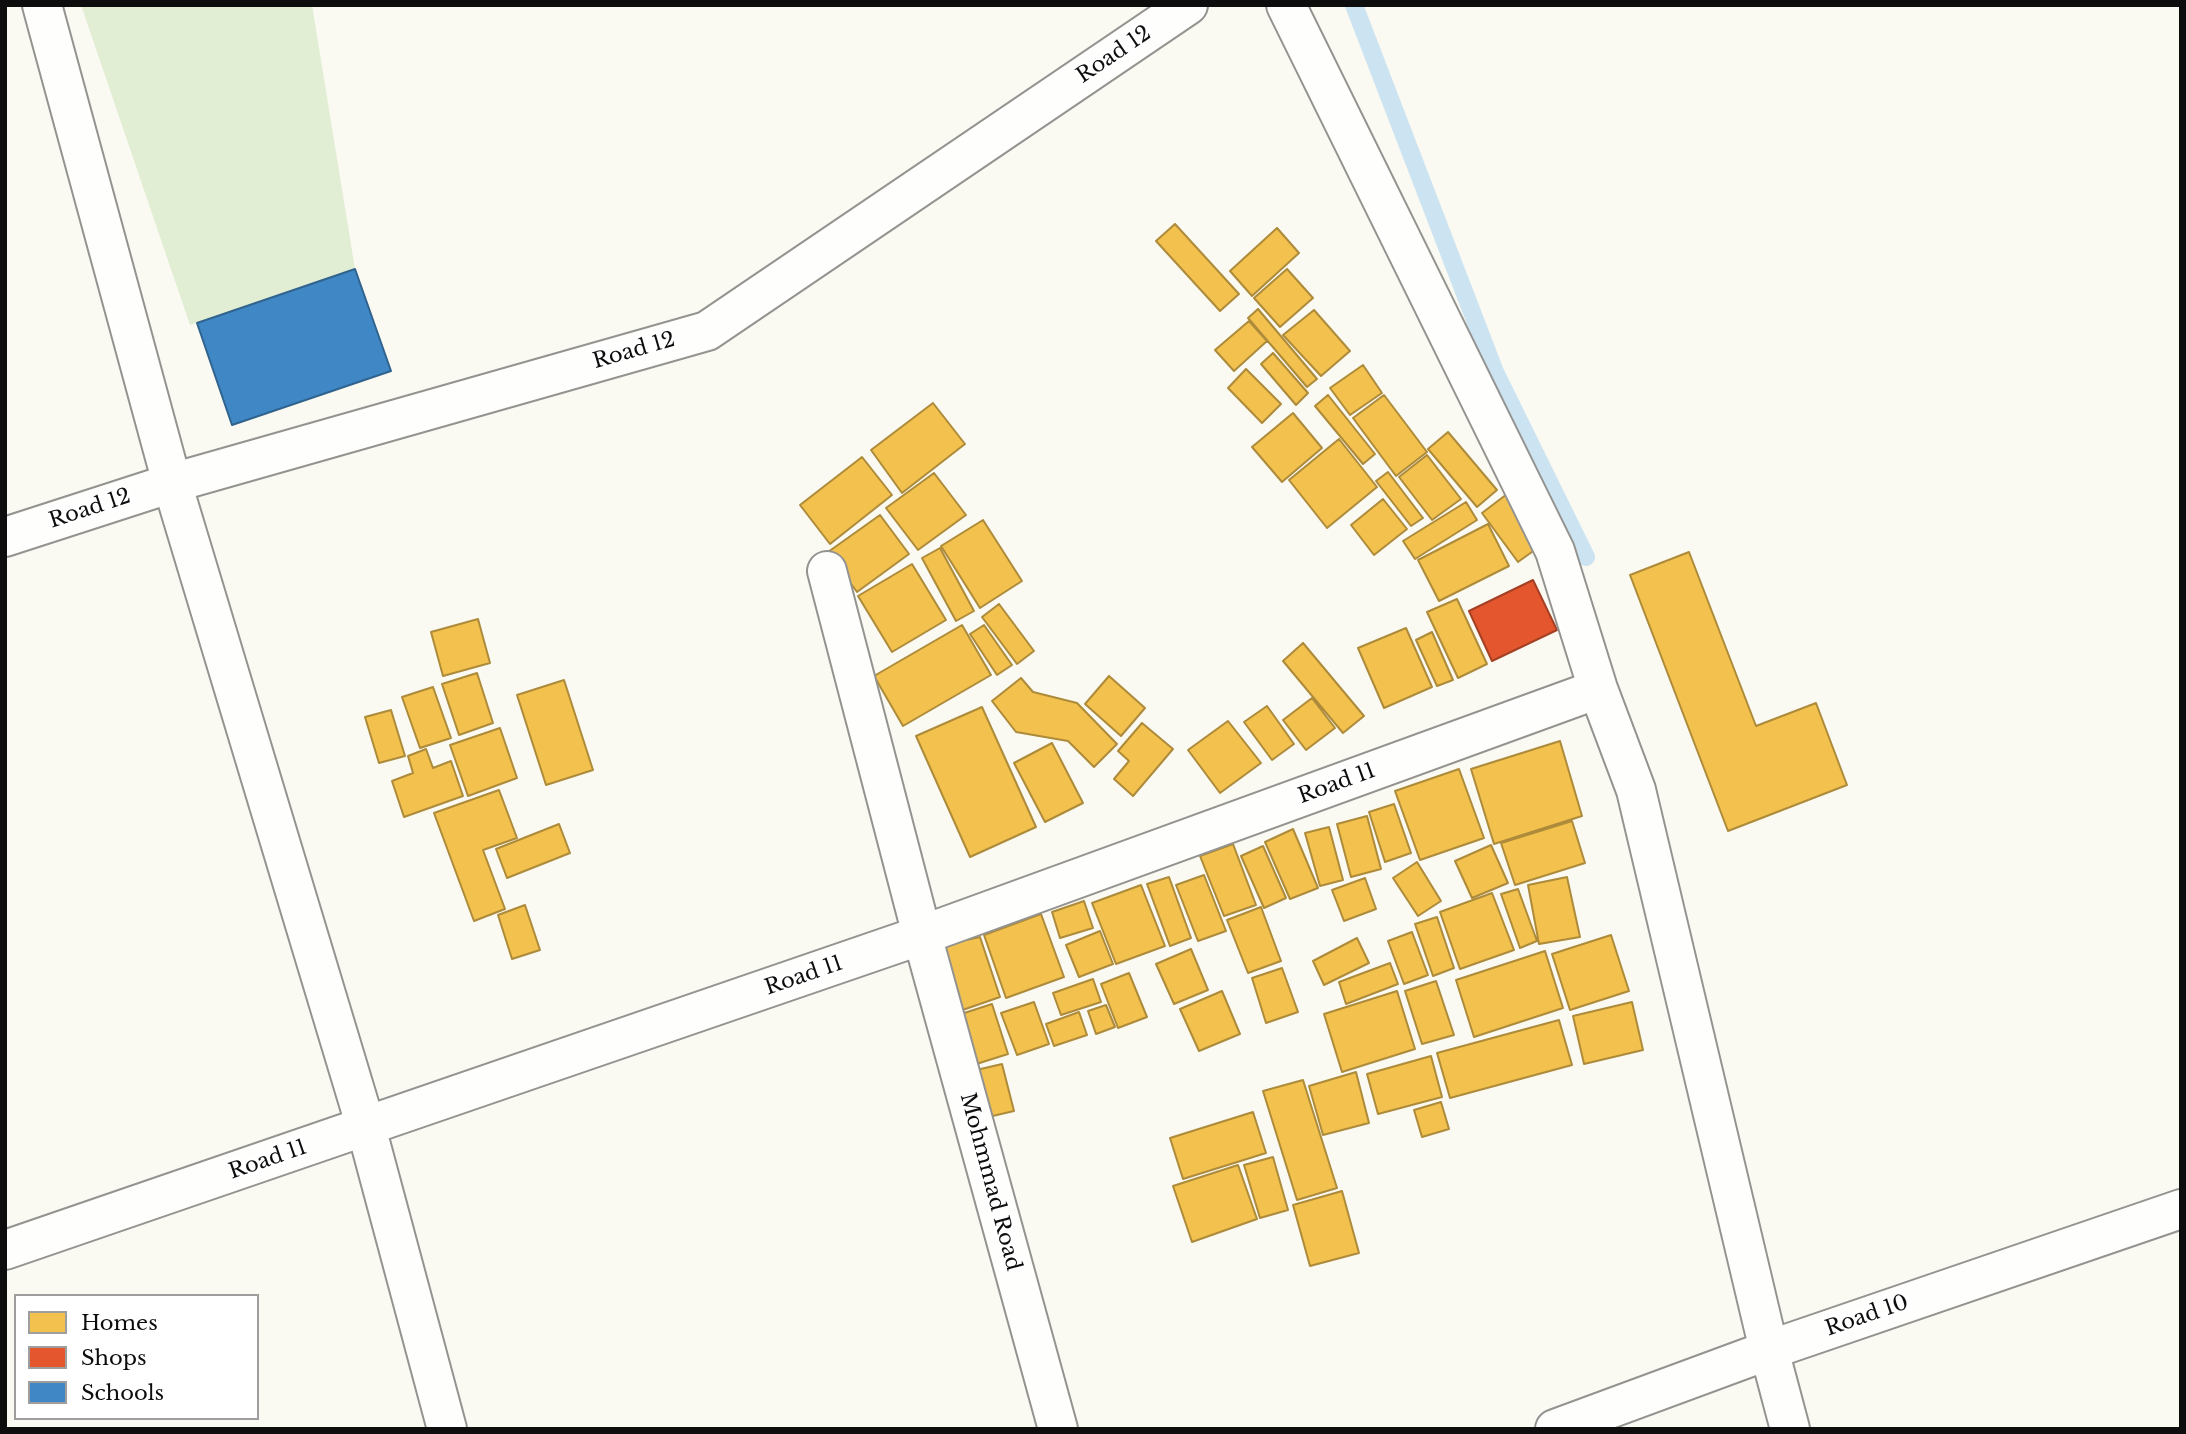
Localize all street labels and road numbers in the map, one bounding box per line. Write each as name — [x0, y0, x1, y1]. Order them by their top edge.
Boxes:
street label: Road 12 — [1072, 21, 1156, 89]
street label: Road 12 — [590, 327, 678, 375]
street label: Road 12 — [46, 484, 134, 534]
street label: Road 11 — [1295, 758, 1379, 810]
street label: Road 11 — [762, 951, 846, 1001]
street label: Mohmmad Road — [954, 1090, 1026, 1274]
street label: Road 11 — [226, 1135, 310, 1185]
street label: Road 10 — [1822, 1290, 1912, 1342]

